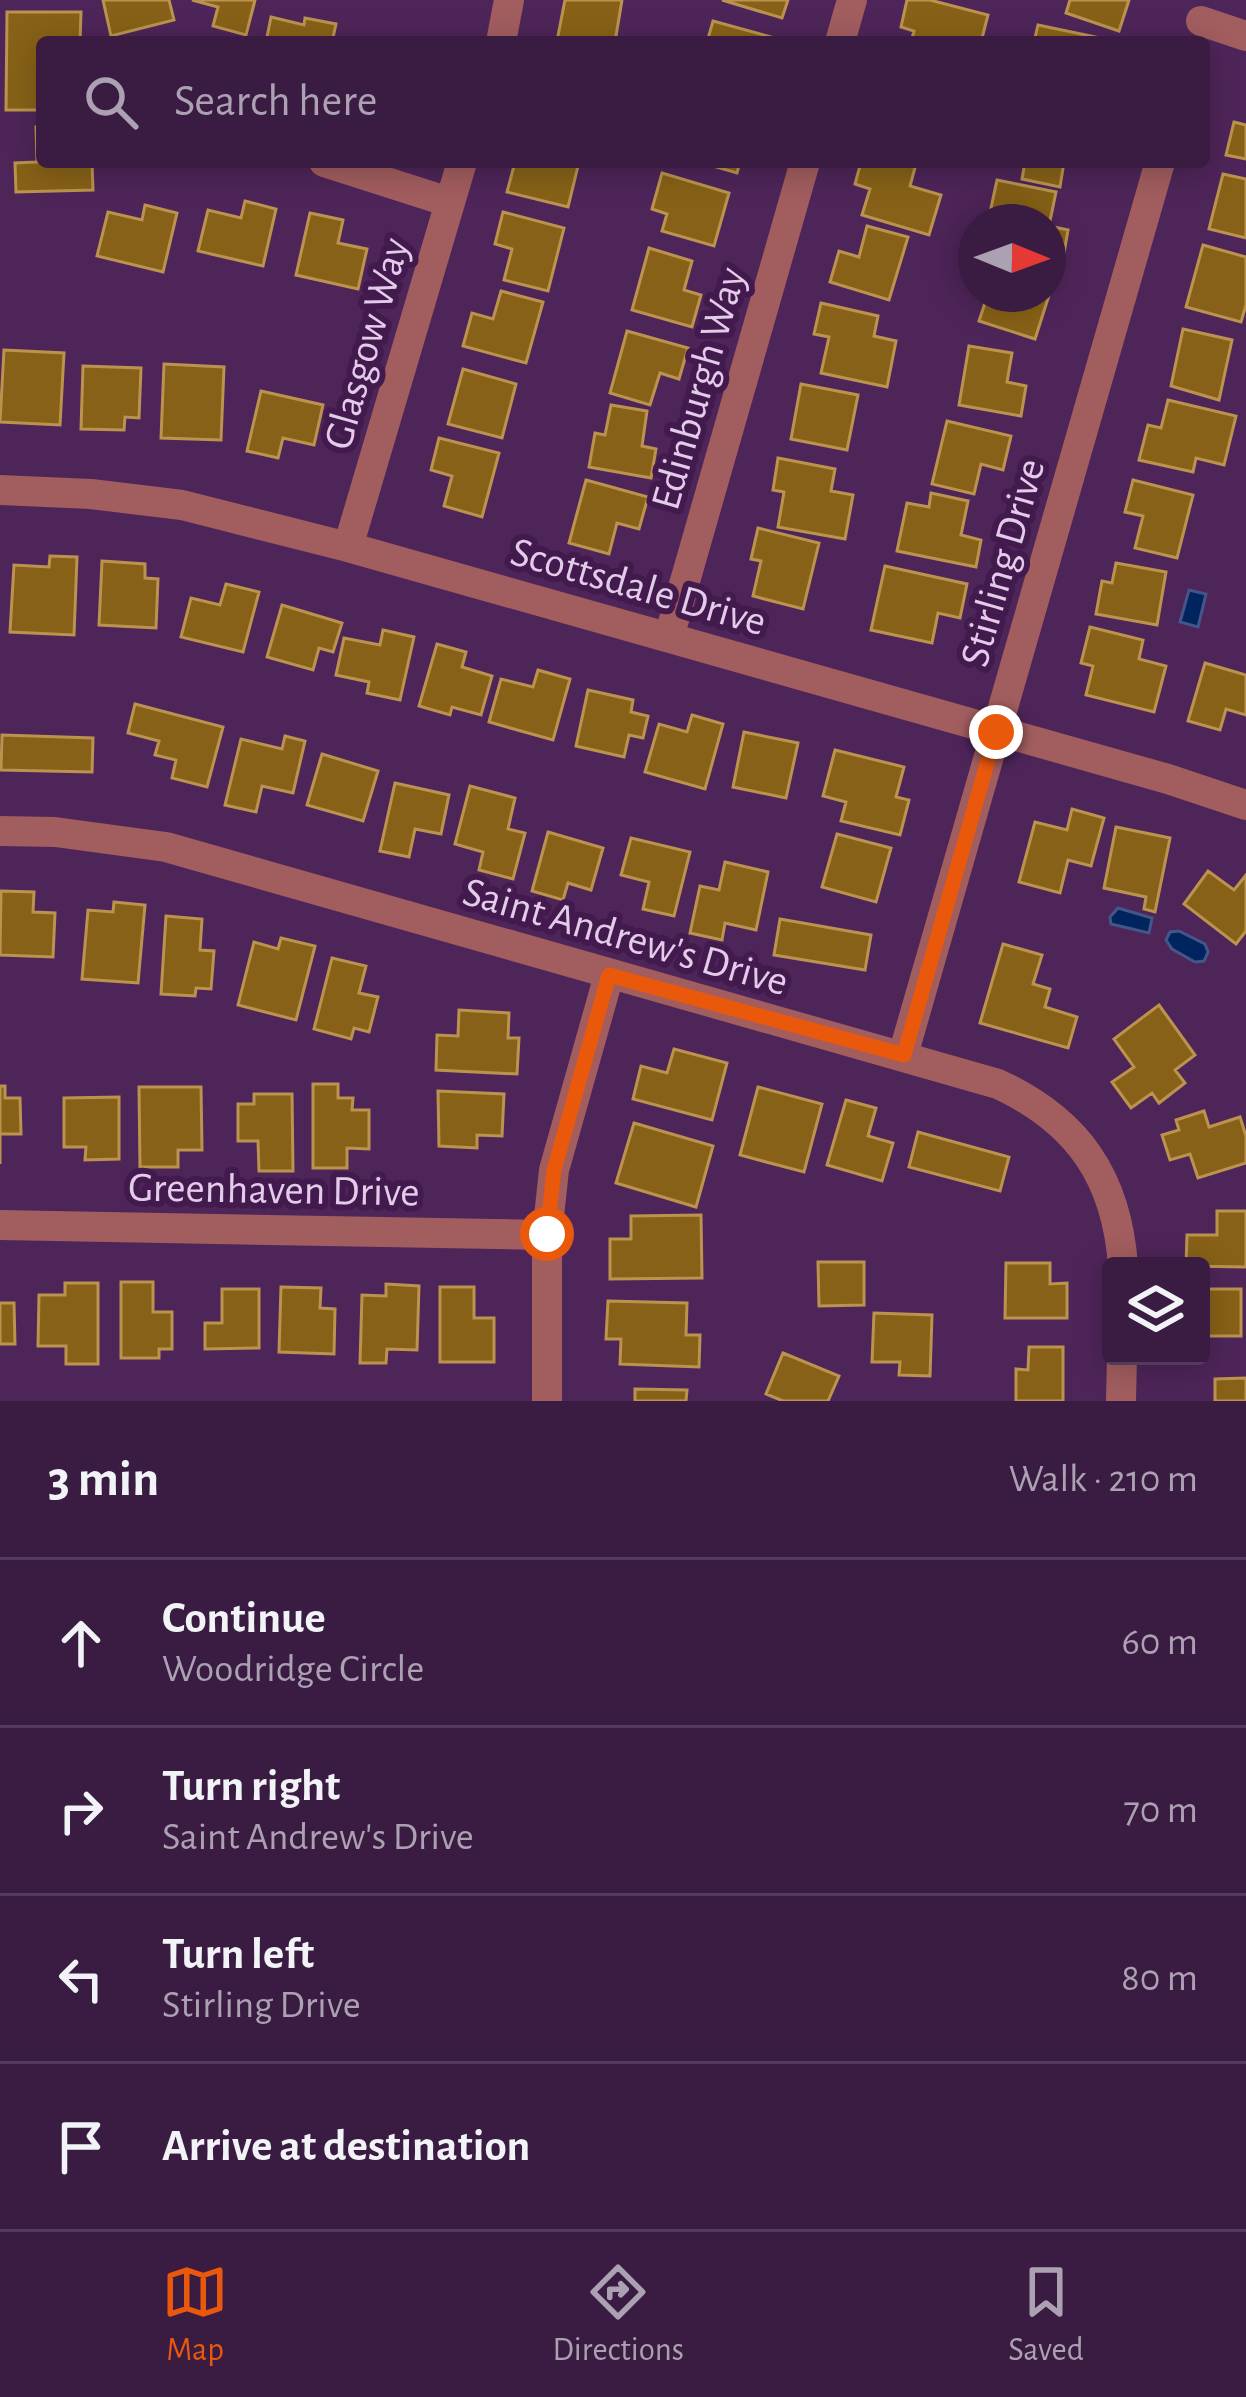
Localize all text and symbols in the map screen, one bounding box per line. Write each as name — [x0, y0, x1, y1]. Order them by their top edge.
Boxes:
search box — [36, 36, 1210, 168]
icon: search — [78, 69, 144, 135]
text: Search here — [174, 79, 377, 124]
north arrow — [958, 204, 1066, 312]
street label: Glasgow Way — [317, 233, 417, 454]
street label: Edinburgh Way — [644, 262, 754, 515]
street label: Stirling Drive — [953, 454, 1053, 671]
street label: Scottsdale Drive — [506, 530, 771, 643]
route end — [969, 705, 1023, 759]
street label: Saint Andrew's Drive — [458, 870, 793, 1003]
street label: Greenhaven Drive — [128, 1166, 420, 1214]
route start — [520, 1207, 574, 1261]
map controls — [1102, 1257, 1210, 1365]
button: layers — [1102, 1257, 1210, 1365]
text: 3 min — [48, 1454, 159, 1505]
text: Walk · 210 m — [1009, 1460, 1198, 1499]
text: Continue — [162, 1596, 326, 1641]
icon: ahead — [48, 1610, 114, 1676]
text: 60 m — [1121, 1623, 1198, 1662]
text: Woodridge Circle — [162, 1650, 424, 1689]
text: Turn right — [162, 1764, 340, 1809]
icon: right — [48, 1778, 114, 1844]
text: 70 m — [1124, 1791, 1198, 1830]
text: Saint Andrew's Drive — [162, 1818, 474, 1857]
text: Turn left — [162, 1932, 314, 1977]
icon: left — [48, 1946, 114, 2012]
text: 80 m — [1121, 1959, 1198, 1998]
text: Stirling Drive — [162, 1986, 361, 2025]
icon: arrive — [48, 2114, 114, 2180]
text: Arrive at destination — [162, 2124, 530, 2169]
tab: Map — [162, 2259, 228, 2371]
tab: Directions — [552, 2259, 684, 2371]
tab: Saved — [1008, 2259, 1084, 2371]

